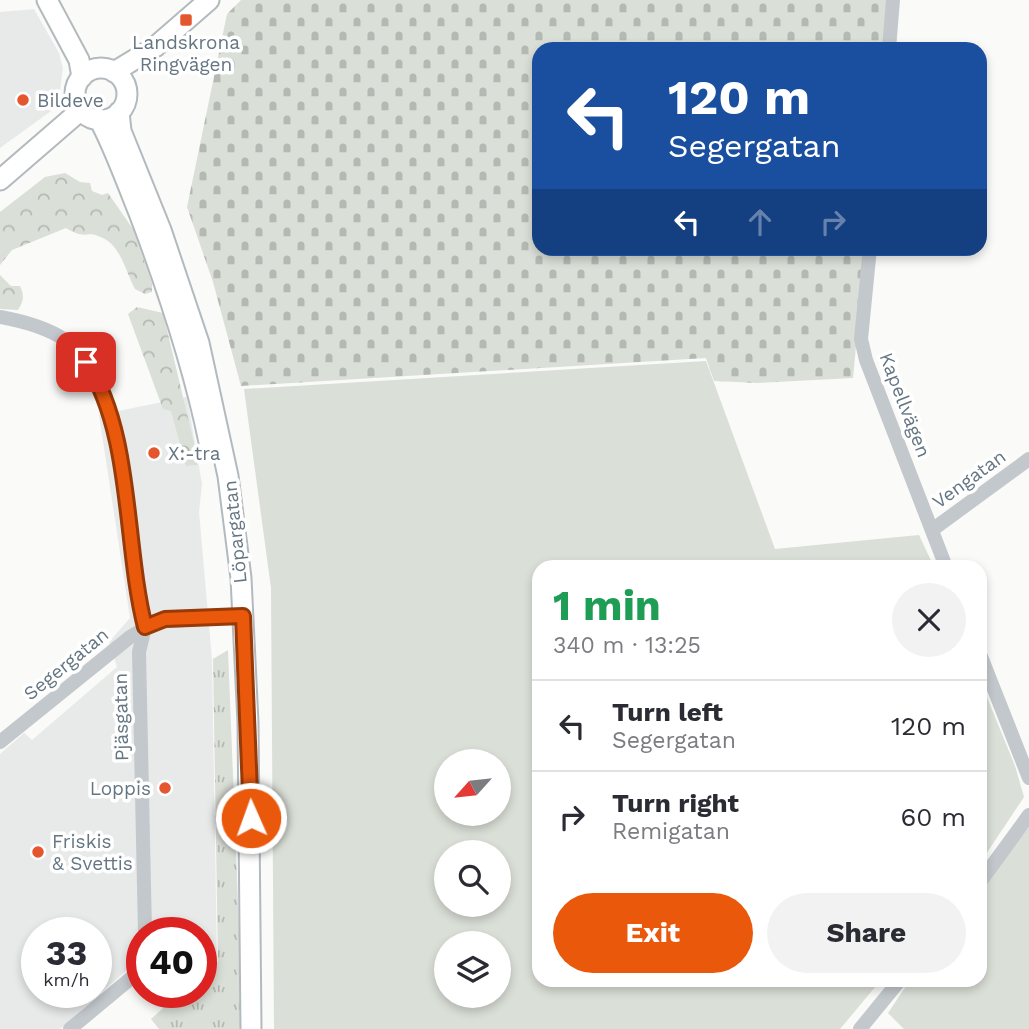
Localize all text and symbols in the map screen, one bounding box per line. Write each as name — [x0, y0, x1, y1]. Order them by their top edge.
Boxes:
marker: Landskrona Ringvägen — [178, 12, 194, 28]
place label: Landskrona Ringvägen — [132, 31, 240, 76]
text: 120 m — [668, 68, 810, 126]
icon: left — [553, 70, 644, 161]
place label: Bildeve — [37, 89, 104, 112]
marker: Bildeve — [15, 92, 31, 108]
text: Segergatan — [668, 127, 841, 165]
icon: left — [668, 203, 706, 241]
icon: ahead — [741, 203, 779, 241]
icon: right — [814, 203, 852, 241]
pin — [56, 332, 116, 392]
icon: arrive — [67, 343, 105, 381]
street label: Kapellvägen — [875, 349, 935, 461]
place label: X:-tra — [168, 442, 221, 465]
marker: X:-tra — [146, 445, 162, 461]
street label: Vengatan — [928, 445, 1010, 513]
street label: Löpargatan — [218, 479, 252, 585]
text: 1 min — [553, 581, 661, 630]
button: close — [892, 583, 966, 657]
street label: Segergatan — [19, 623, 113, 705]
text: 340 m · 13:25 — [553, 632, 701, 659]
street label: Pjäsgatan — [109, 673, 133, 761]
text: Turn left — [612, 697, 723, 727]
icon: left — [553, 707, 591, 745]
text: 120 m — [891, 711, 966, 741]
text: Segergatan — [612, 727, 736, 754]
north arrow — [434, 749, 511, 826]
map controls — [434, 749, 511, 1008]
place label: Loppis — [90, 777, 151, 800]
marker: Loppis — [157, 780, 173, 796]
position arrow — [214, 781, 288, 855]
text: Turn right — [612, 788, 739, 818]
icon: right — [553, 798, 591, 836]
text: 60 m — [900, 802, 966, 832]
text: Remigatan — [612, 818, 730, 845]
place label: Friskis & Svettis — [52, 830, 133, 875]
button: search — [434, 840, 511, 917]
marker: Friskis & Svettis — [30, 844, 46, 860]
button: Exit — [553, 893, 753, 973]
button: Share — [767, 893, 966, 973]
speed limit sign: 40 — [126, 917, 217, 1008]
button: layers — [434, 931, 511, 1008]
text: 33 — [46, 932, 87, 974]
text: km/h — [43, 969, 90, 990]

